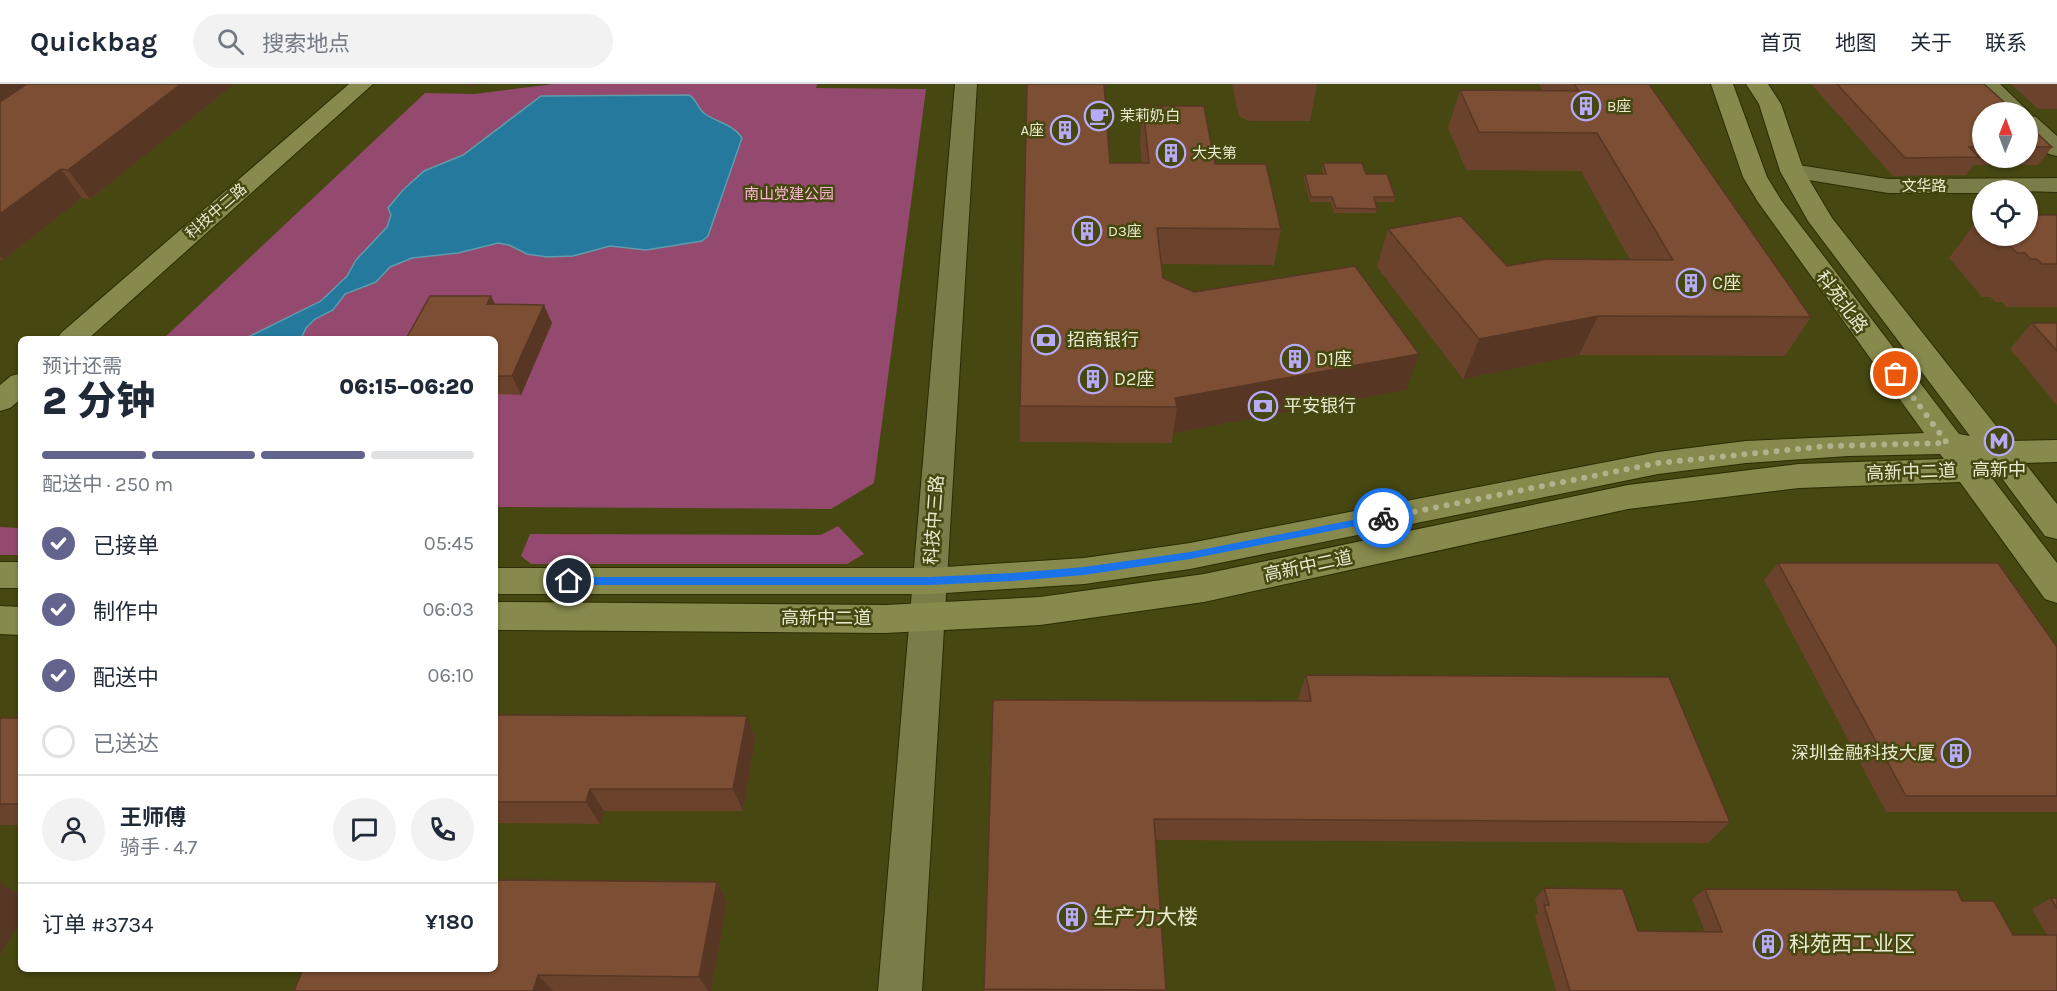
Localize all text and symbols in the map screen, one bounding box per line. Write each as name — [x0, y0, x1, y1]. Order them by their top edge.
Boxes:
search box — [193, 14, 613, 68]
text: Quickbag — [30, 25, 157, 58]
icon: search — [214, 25, 247, 58]
text: 搜索地点 — [262, 31, 350, 57]
text: 首页 — [1760, 31, 1802, 55]
text: 地图 — [1835, 31, 1877, 55]
text: 关于 — [1910, 31, 1952, 55]
text: 联系 — [1985, 31, 2027, 55]
building icon: B座 — [1570, 90, 1602, 122]
place label: B座 — [1607, 97, 1631, 115]
cafe icon: 茉莉奶白 — [1083, 100, 1115, 132]
north arrow — [1972, 102, 2038, 168]
map controls — [1972, 102, 2038, 246]
place label: 茉莉奶白 — [1120, 107, 1180, 125]
building icon: A座 — [1049, 114, 1081, 146]
place label: A座 — [1020, 121, 1044, 139]
building icon: 大夫第 — [1155, 137, 1187, 169]
place label: 大夫第 — [1192, 144, 1237, 162]
street label: 文华路 — [1901, 177, 1947, 195]
street label: 科技中二路 — [182, 180, 250, 242]
button: locate — [1972, 180, 2038, 246]
park label: 南山党建公园 — [744, 185, 834, 203]
building icon: D3座 — [1071, 215, 1103, 247]
place label: D3座 — [1108, 222, 1142, 240]
building icon: C座 — [1675, 267, 1707, 299]
street label: 科苑北路 — [1812, 267, 1872, 337]
place label: C座 — [1712, 272, 1741, 294]
bank icon: 招商银行 — [1030, 324, 1062, 356]
place label: 招商银行 — [1067, 329, 1139, 351]
building icon: D1座 — [1279, 343, 1311, 375]
place label: D1座 — [1316, 348, 1352, 370]
pin — [1870, 348, 1921, 399]
text: 预计还需 — [42, 355, 122, 378]
icon: bag — [1879, 357, 1912, 390]
building icon: D2座 — [1077, 363, 1109, 395]
place label: D2座 — [1114, 368, 1154, 390]
text: 06:15–06:20 — [339, 374, 474, 400]
text: 2 分钟 — [42, 378, 155, 424]
bank icon: 平安银行 — [1247, 390, 1279, 422]
place label: 平安银行 — [1284, 395, 1356, 417]
metro station icon: 高新中 — [1983, 425, 2015, 457]
street label: 高新中二道 — [1866, 459, 1956, 485]
place label: 高新中 — [1972, 459, 2026, 481]
text: 配送中 · 250 m — [42, 473, 173, 496]
street label: 科技中三路 — [920, 474, 948, 566]
courier — [1353, 488, 1413, 548]
icon: bike — [1367, 502, 1400, 535]
icon: check — [42, 527, 75, 560]
text: 05:45 — [424, 532, 474, 555]
text: 已接单 — [93, 533, 159, 559]
street label: 高新中二道 — [1262, 546, 1354, 586]
pin — [543, 555, 594, 606]
icon: home — [552, 564, 585, 597]
icon: check — [42, 593, 75, 626]
text: 06:03 — [422, 598, 474, 621]
text: 制作中 — [93, 599, 159, 625]
street label: 高新中二道 — [781, 607, 871, 629]
icon: check — [42, 659, 75, 692]
text: 06:10 — [428, 664, 474, 687]
text: 配送中 — [93, 665, 159, 691]
text: 已送达 — [93, 731, 159, 757]
building icon: 深圳金融科技大厦 — [1940, 737, 1972, 769]
place label: 深圳金融科技大厦 — [1791, 742, 1935, 764]
button: person — [42, 798, 105, 861]
button: chat — [333, 798, 396, 861]
button: phone — [411, 798, 474, 861]
text: 王师傅 — [120, 805, 186, 831]
text: 骑手 · 4.7 — [120, 836, 197, 859]
building icon: 生产力大楼 — [1056, 901, 1088, 933]
place label: 生产力大楼 — [1093, 905, 1198, 929]
text: ¥180 — [425, 909, 474, 935]
text: 订单 #3734 — [42, 912, 154, 938]
building icon: 科苑西工业区 — [1752, 928, 1784, 960]
place label: 科苑西工业区 — [1789, 932, 1915, 956]

